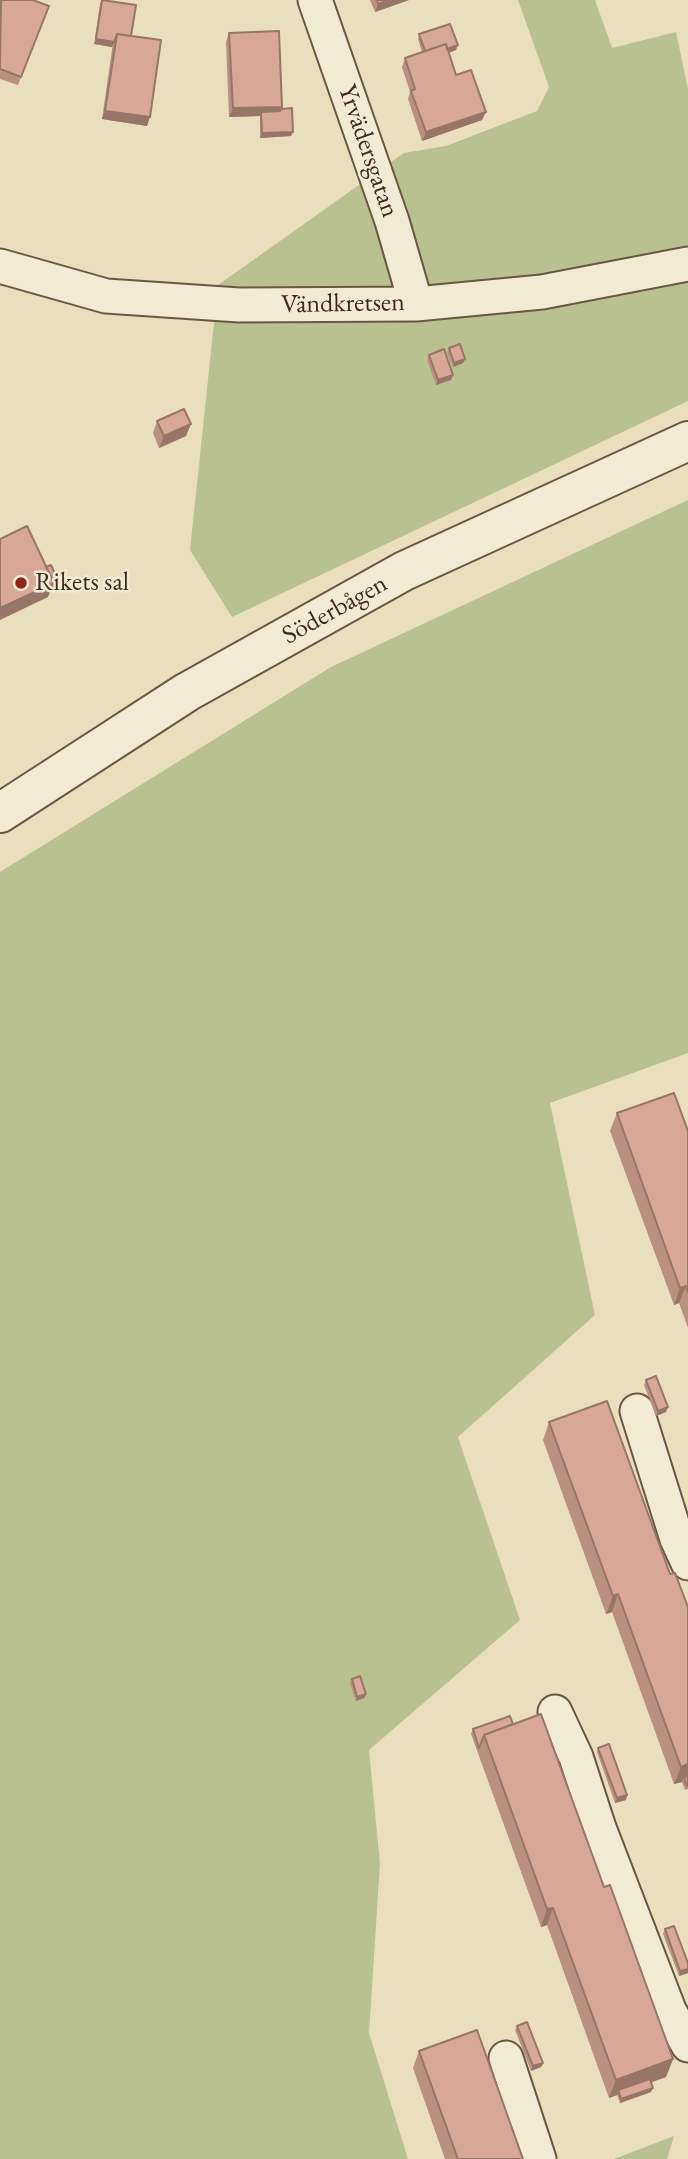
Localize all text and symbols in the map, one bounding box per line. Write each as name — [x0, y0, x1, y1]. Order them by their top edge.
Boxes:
street label: Yrvädersgatan — [331, 81, 405, 221]
street label: Vändkretsen — [281, 287, 405, 321]
place label: Rikets sal — [35, 567, 129, 599]
street label: Söderbågen — [277, 568, 393, 652]
marker: Rikets sal — [13, 575, 29, 591]

